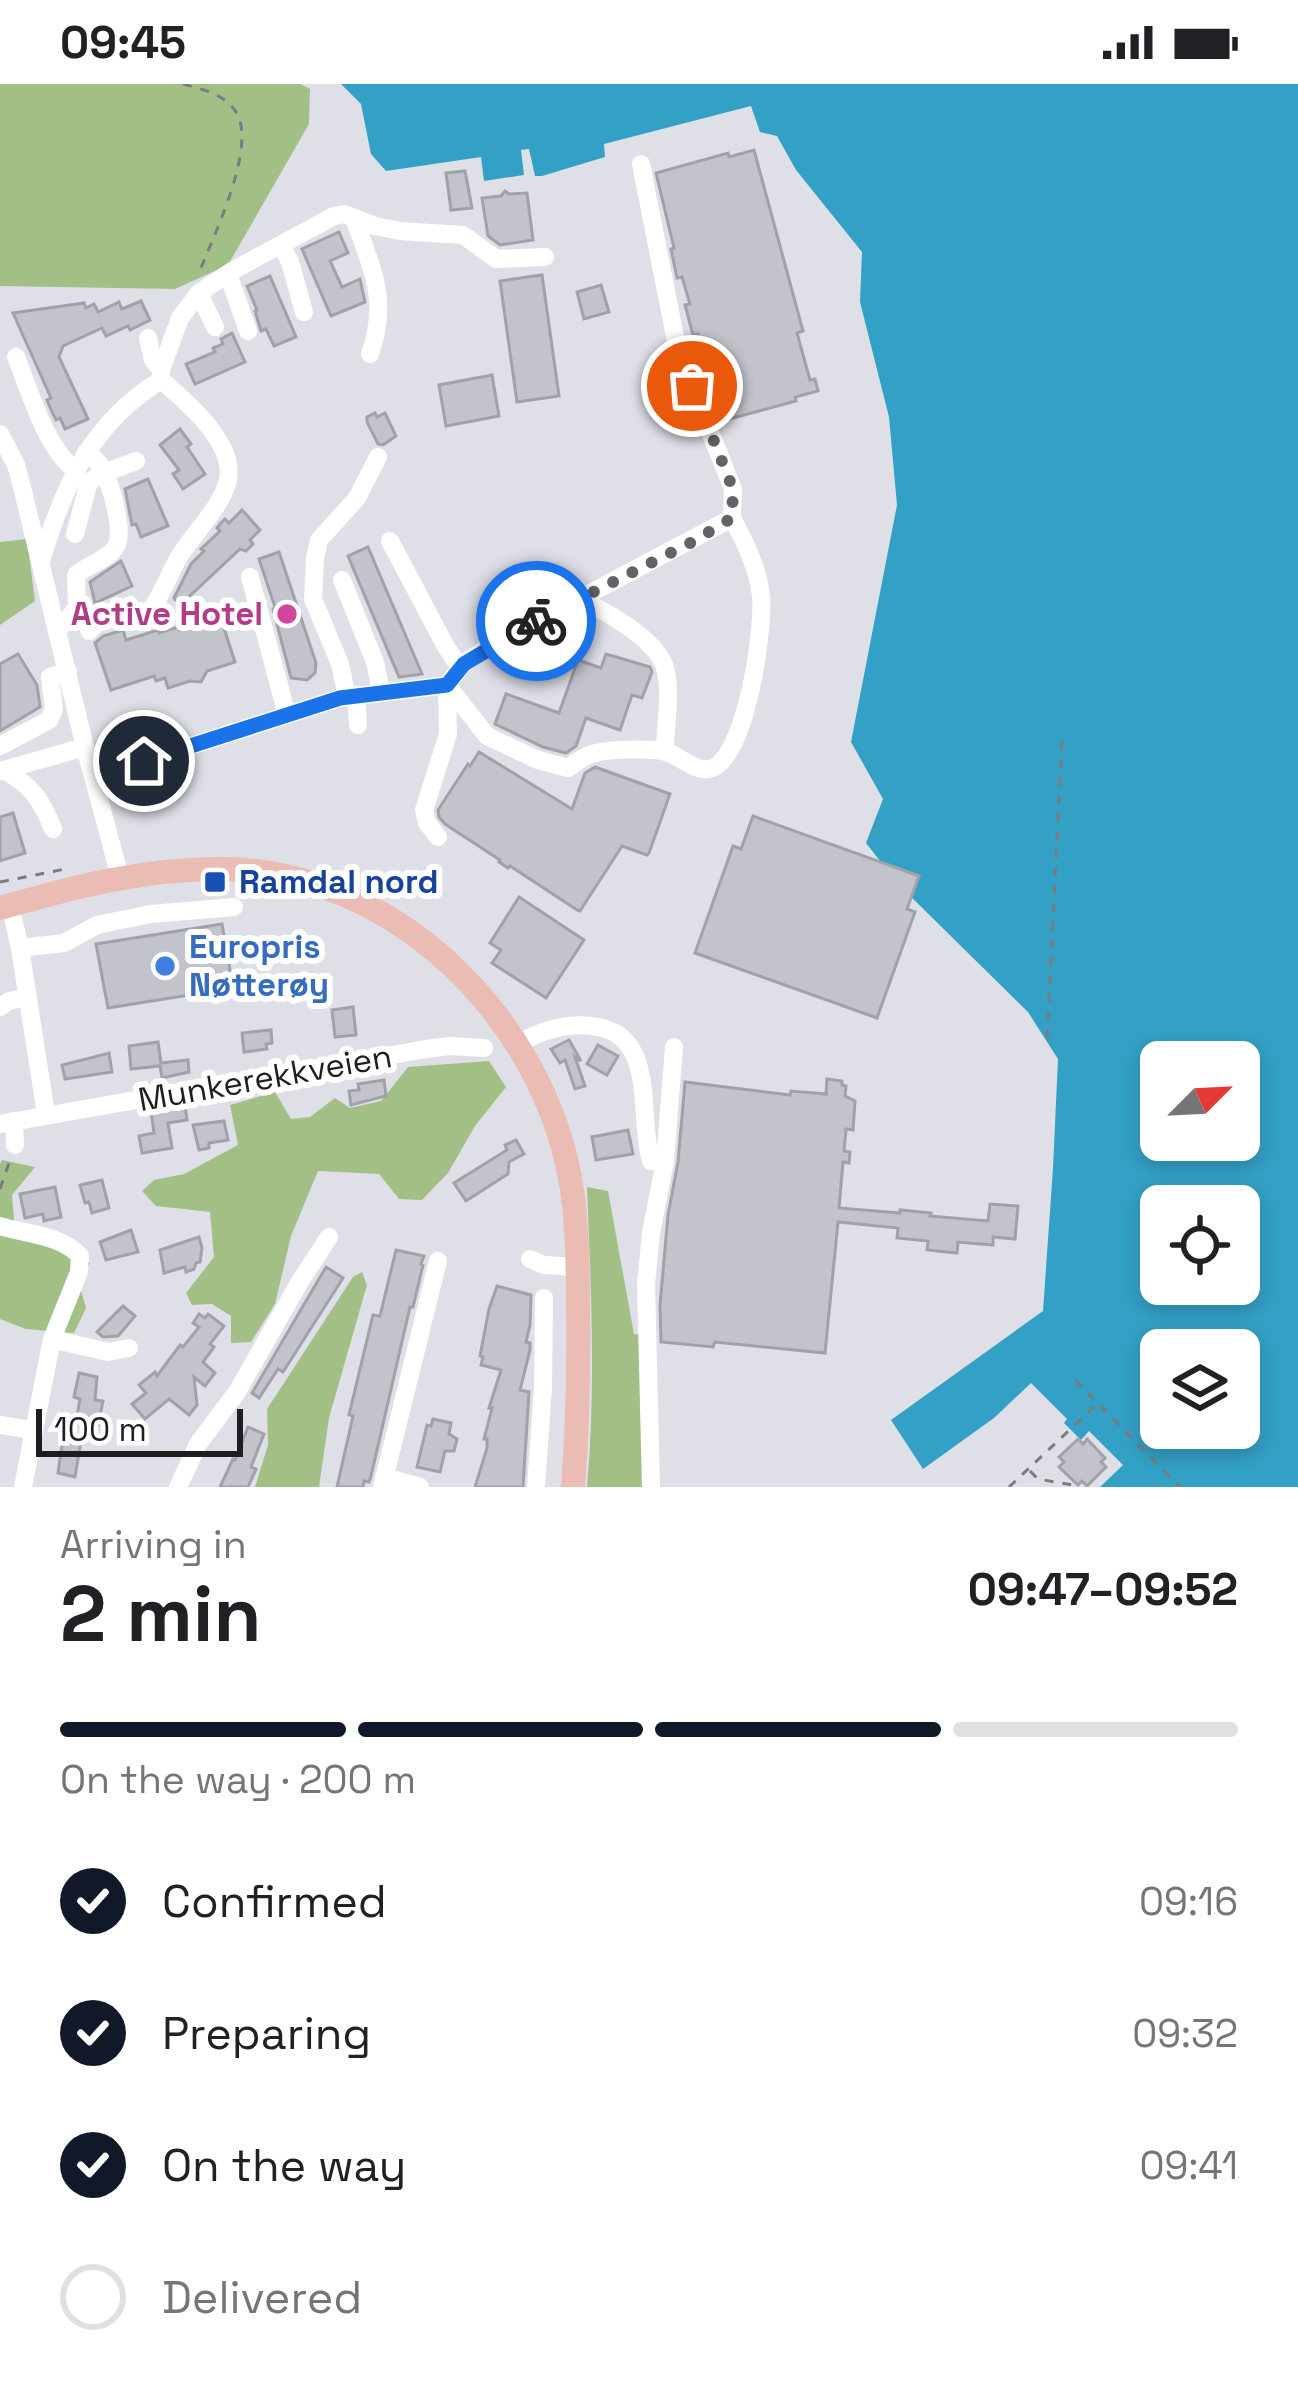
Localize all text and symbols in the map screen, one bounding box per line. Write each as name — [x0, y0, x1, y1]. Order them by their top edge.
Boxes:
text: 09:45 — [60, 14, 186, 71]
pin — [641, 335, 743, 437]
icon: bag — [659, 353, 725, 419]
courier — [476, 561, 596, 681]
icon: bike — [503, 588, 569, 654]
place label: Active Hotel — [71, 593, 263, 635]
marker: Active Hotel — [274, 601, 300, 627]
pin — [93, 710, 195, 812]
icon: home — [111, 728, 177, 794]
place label: Ramdal nord — [239, 861, 438, 903]
marker: Ramdal nord — [202, 869, 228, 895]
place label: Europris Nøtterøy — [189, 926, 329, 1006]
marker: Europris Nøtterøy — [152, 953, 178, 979]
street label: Munkerekkveien — [135, 1035, 395, 1121]
north arrow — [1140, 1041, 1260, 1161]
map controls — [1140, 1041, 1260, 1449]
button: locate — [1140, 1185, 1260, 1305]
button: layers — [1140, 1329, 1260, 1449]
scale bar — [36, 1403, 243, 1456]
text: 100 m — [54, 1409, 147, 1451]
text: Arriving in — [60, 1520, 247, 1569]
text: 09:47–09:52 — [968, 1561, 1238, 1618]
text: 2 min — [60, 1564, 262, 1664]
text: On the way · 200 m — [60, 1755, 416, 1804]
icon: check — [60, 1868, 126, 1934]
text: Confirmed — [162, 1873, 387, 1930]
text: 09:16 — [1139, 1877, 1238, 1926]
icon: check — [60, 2000, 126, 2066]
text: Preparing — [162, 2005, 371, 2062]
text: 09:32 — [1132, 2009, 1238, 2058]
icon: check — [60, 2132, 126, 2198]
text: On the way — [162, 2137, 406, 2194]
text: 09:41 — [1140, 2141, 1238, 2190]
text: Delivered — [162, 2269, 362, 2326]

